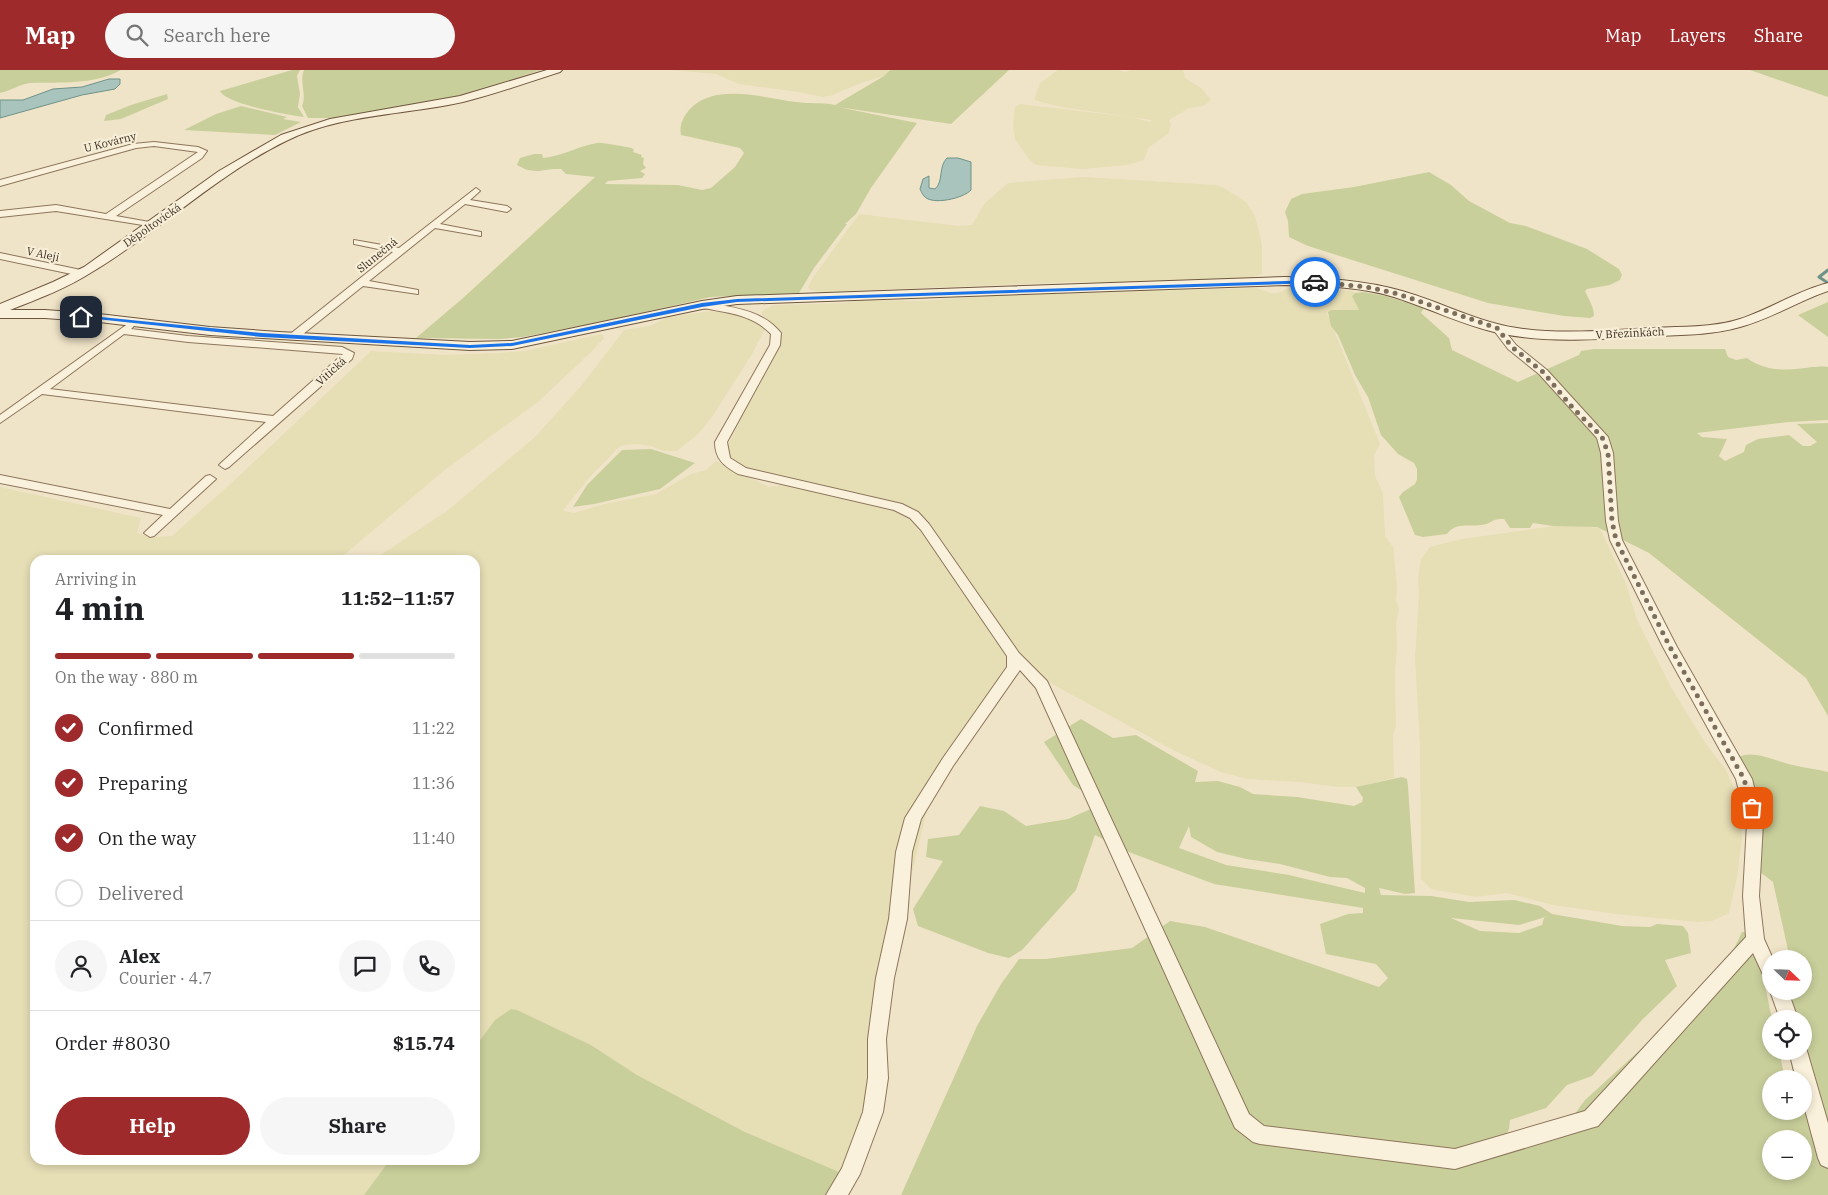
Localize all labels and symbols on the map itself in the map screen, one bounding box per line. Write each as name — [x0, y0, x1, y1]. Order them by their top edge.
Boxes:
street label: U Kovárny — [82, 129, 138, 155]
street label: Děpoltovická — [120, 200, 184, 250]
street label: Slunečná — [354, 234, 400, 276]
street label: V Aleji — [25, 244, 61, 264]
courier — [1290, 257, 1340, 307]
pin — [60, 296, 102, 338]
street label: V Březinkách — [1595, 324, 1665, 342]
street label: Vitická — [313, 354, 349, 388]
pin — [1731, 787, 1773, 829]
north arrow — [1762, 950, 1812, 1000]

